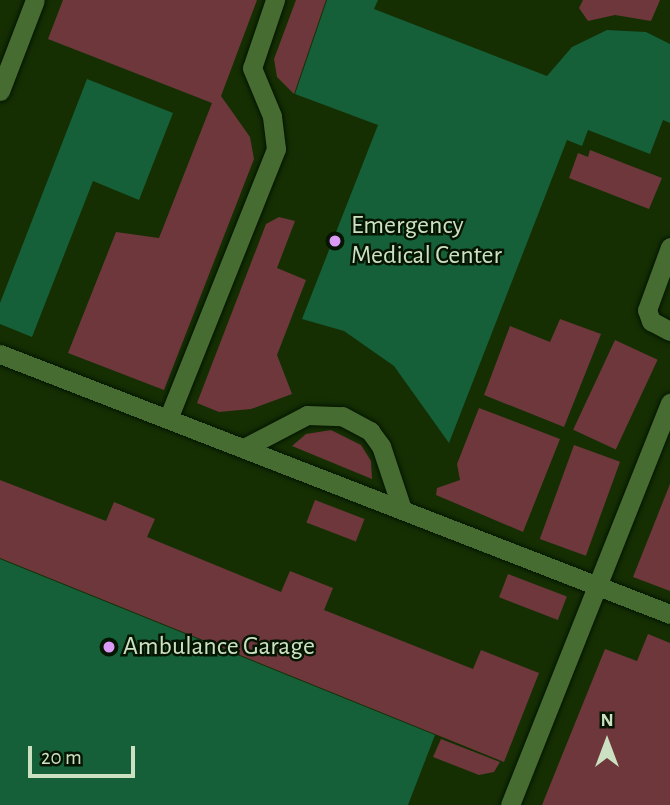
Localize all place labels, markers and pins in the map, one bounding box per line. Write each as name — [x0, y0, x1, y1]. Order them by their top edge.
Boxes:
place label: Emergency Medical Center — [351, 210, 502, 272]
marker: Emergency Medical Center — [325, 231, 345, 251]
place label: Ambulance Garage — [123, 631, 315, 663]
marker: Ambulance Garage — [101, 639, 117, 655]

